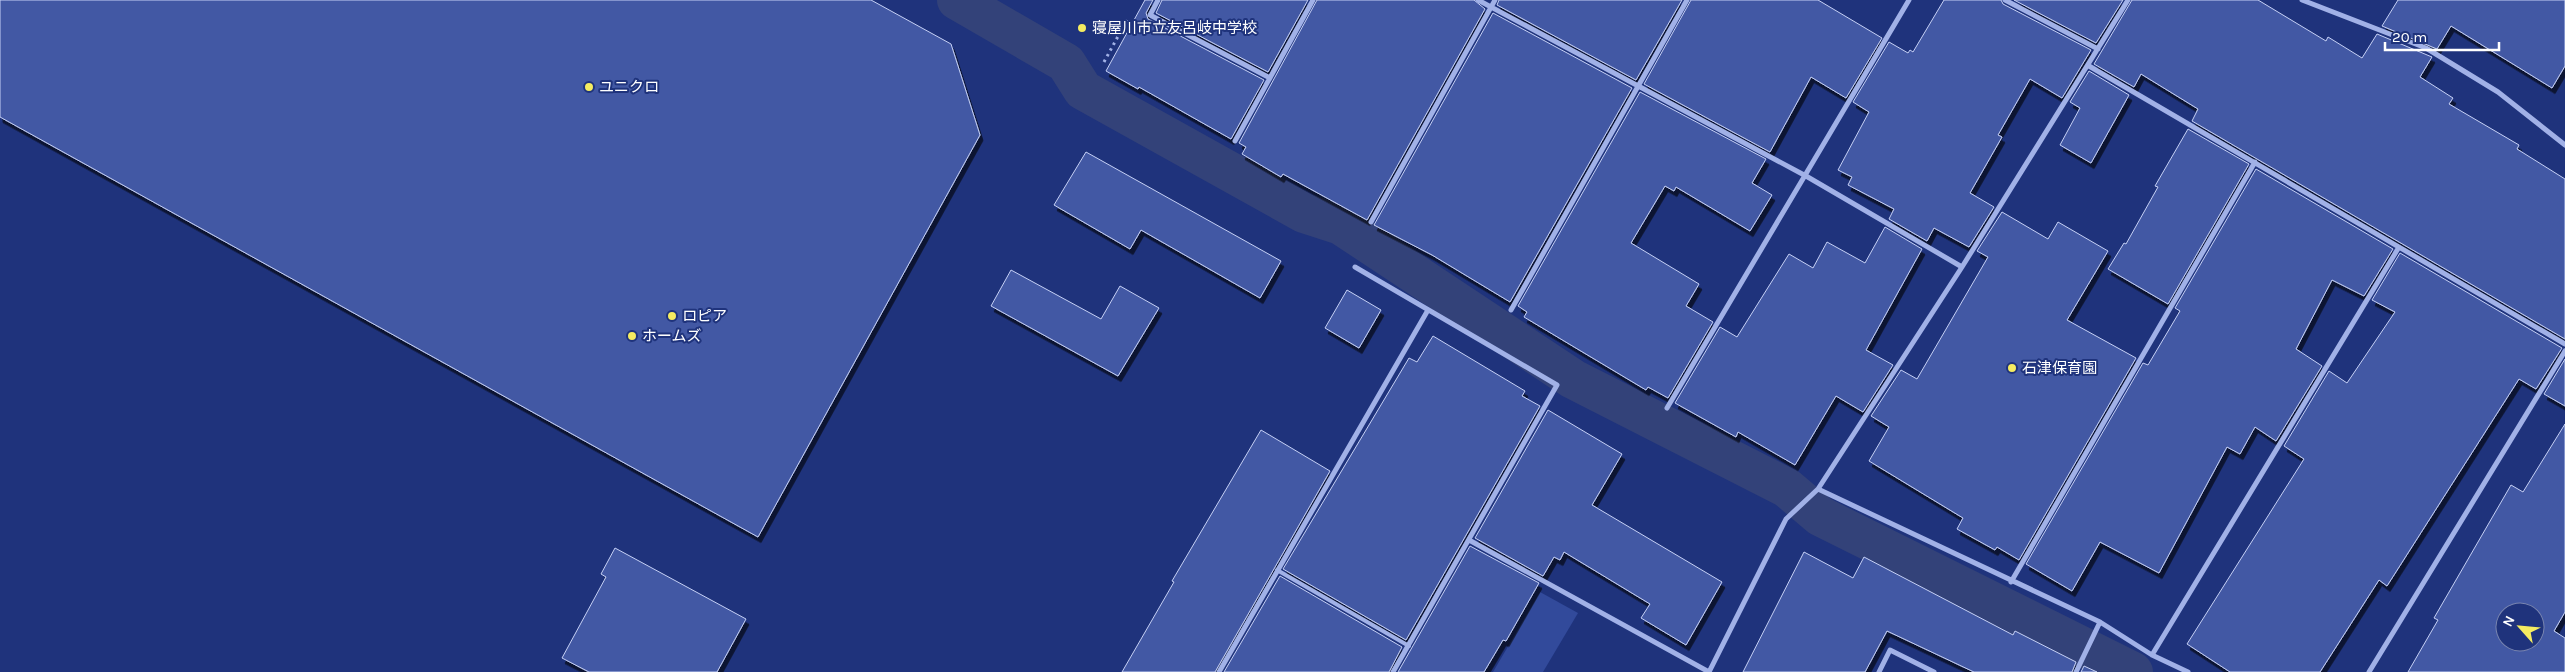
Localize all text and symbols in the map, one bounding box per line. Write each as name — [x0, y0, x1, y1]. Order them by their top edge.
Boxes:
place label: 寝屋川市立友呂岐中学校 — [1092, 19, 1257, 37]
scale bar — [2385, 20, 2499, 52]
marker: 寝屋川市立友呂岐中学校 — [1076, 22, 1088, 34]
text: 20 m — [2392, 28, 2427, 46]
place label: ユニクロ — [599, 78, 659, 96]
marker: ユニクロ — [583, 81, 595, 93]
place label: ロピア — [682, 307, 727, 325]
marker: ロピア — [666, 310, 678, 322]
place label: ホームズ — [642, 327, 702, 345]
marker: ホームズ — [626, 330, 638, 342]
place label: 石津保育園 — [2022, 359, 2097, 377]
marker: 石津保育園 — [2006, 362, 2018, 374]
north arrow — [2495, 602, 2545, 652]
text: N — [2499, 613, 2519, 630]

